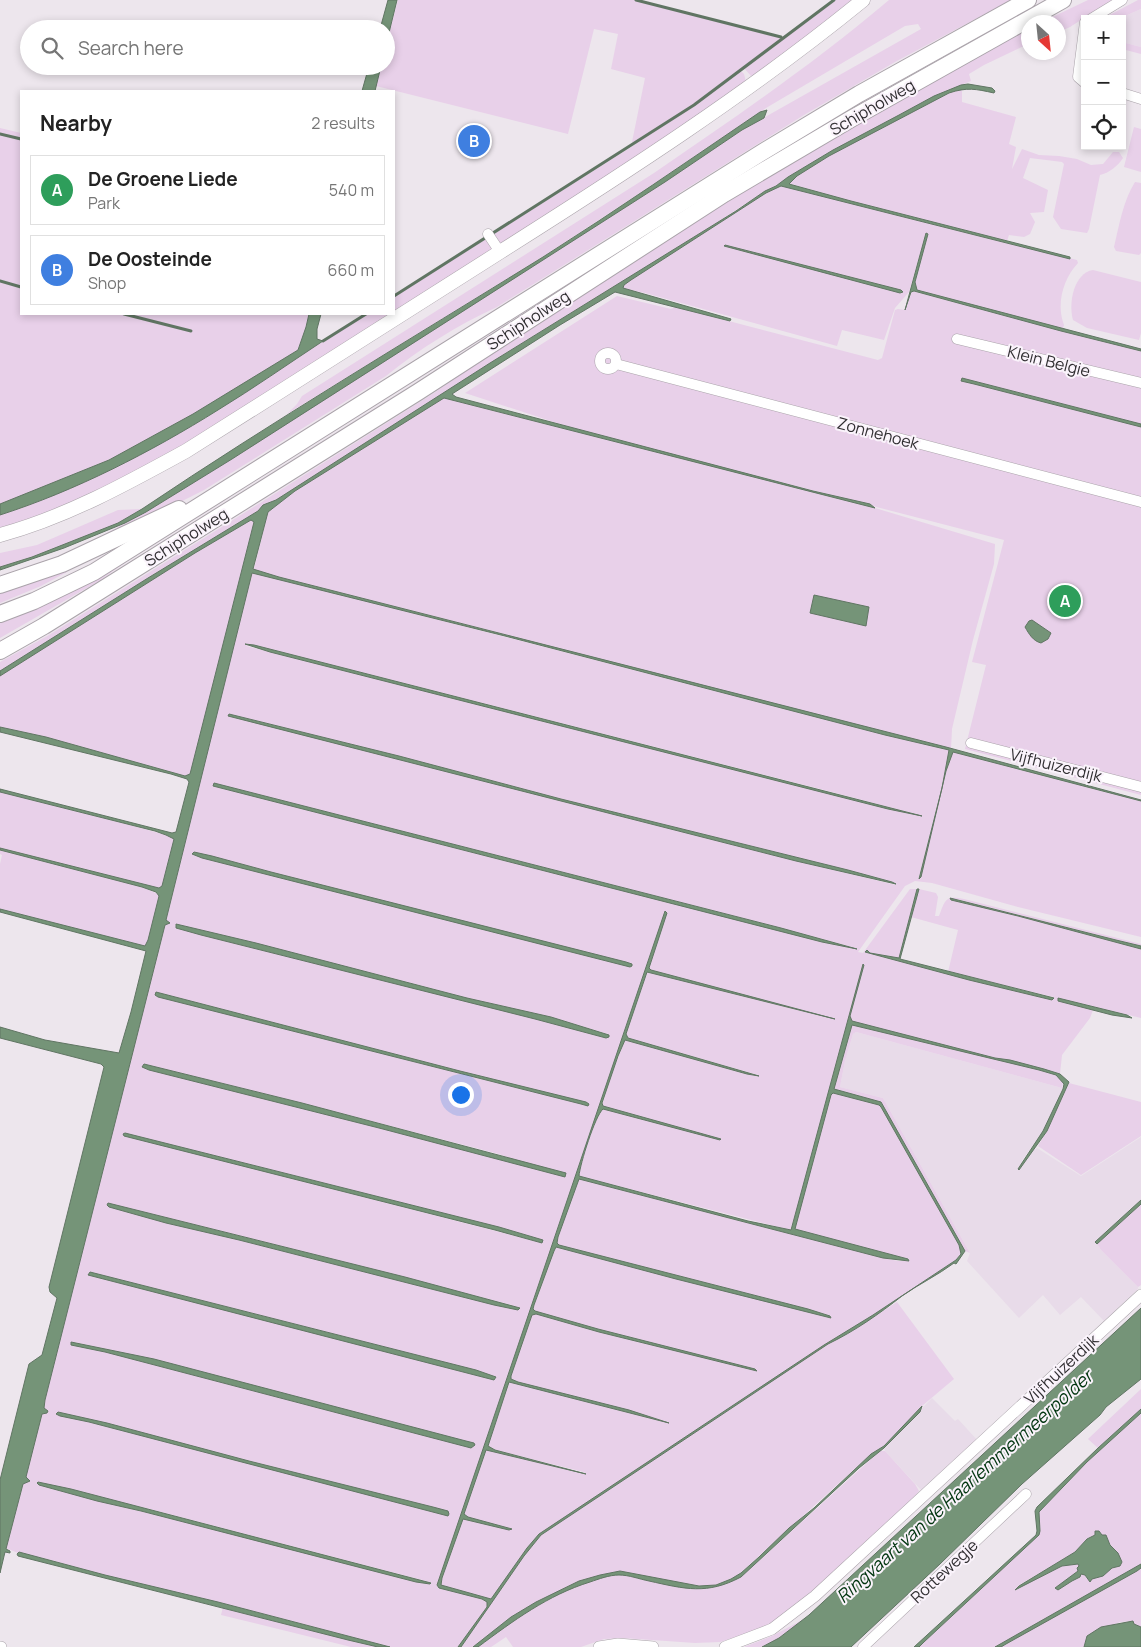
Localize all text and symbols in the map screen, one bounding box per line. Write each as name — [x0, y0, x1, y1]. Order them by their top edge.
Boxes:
north arrow — [1021, 15, 1066, 60]
map controls — [1081, 15, 1126, 150]
button: + — [1081, 15, 1126, 60]
search box — [20, 20, 395, 75]
icon: search — [38, 34, 66, 62]
text: Search here — [78, 35, 184, 61]
button: − — [1081, 60, 1126, 105]
street label: Schipholweg — [825, 74, 919, 140]
button: locate — [1081, 105, 1126, 150]
text: Nearby — [40, 109, 112, 137]
text: 2 results — [311, 112, 375, 134]
pin: B — [458, 122, 490, 160]
text: De Groene Liede — [88, 166, 238, 192]
text: A — [52, 179, 62, 201]
text: 540 m — [329, 179, 374, 201]
text: Park — [88, 192, 120, 214]
text: De Oosteinde — [88, 246, 212, 272]
text: B — [52, 259, 62, 281]
text: 660 m — [328, 259, 374, 281]
text: Shop — [88, 272, 126, 294]
street label: Schipholweg — [482, 285, 574, 355]
street label: Klein Belgie — [1005, 340, 1093, 382]
street label: Zonnehoek — [835, 412, 922, 455]
street label: Schipholweg — [140, 503, 232, 571]
pin: A — [1049, 582, 1081, 620]
street label: Vijfhuizerdijk — [1008, 743, 1105, 787]
your location — [448, 1082, 474, 1108]
street label: Vijfhuizerdijk — [1019, 1328, 1104, 1409]
water label: Ringvaart van de Haarlemmermeerpolder — [831, 1363, 1099, 1608]
street label: Rottewegje — [906, 1534, 982, 1608]

